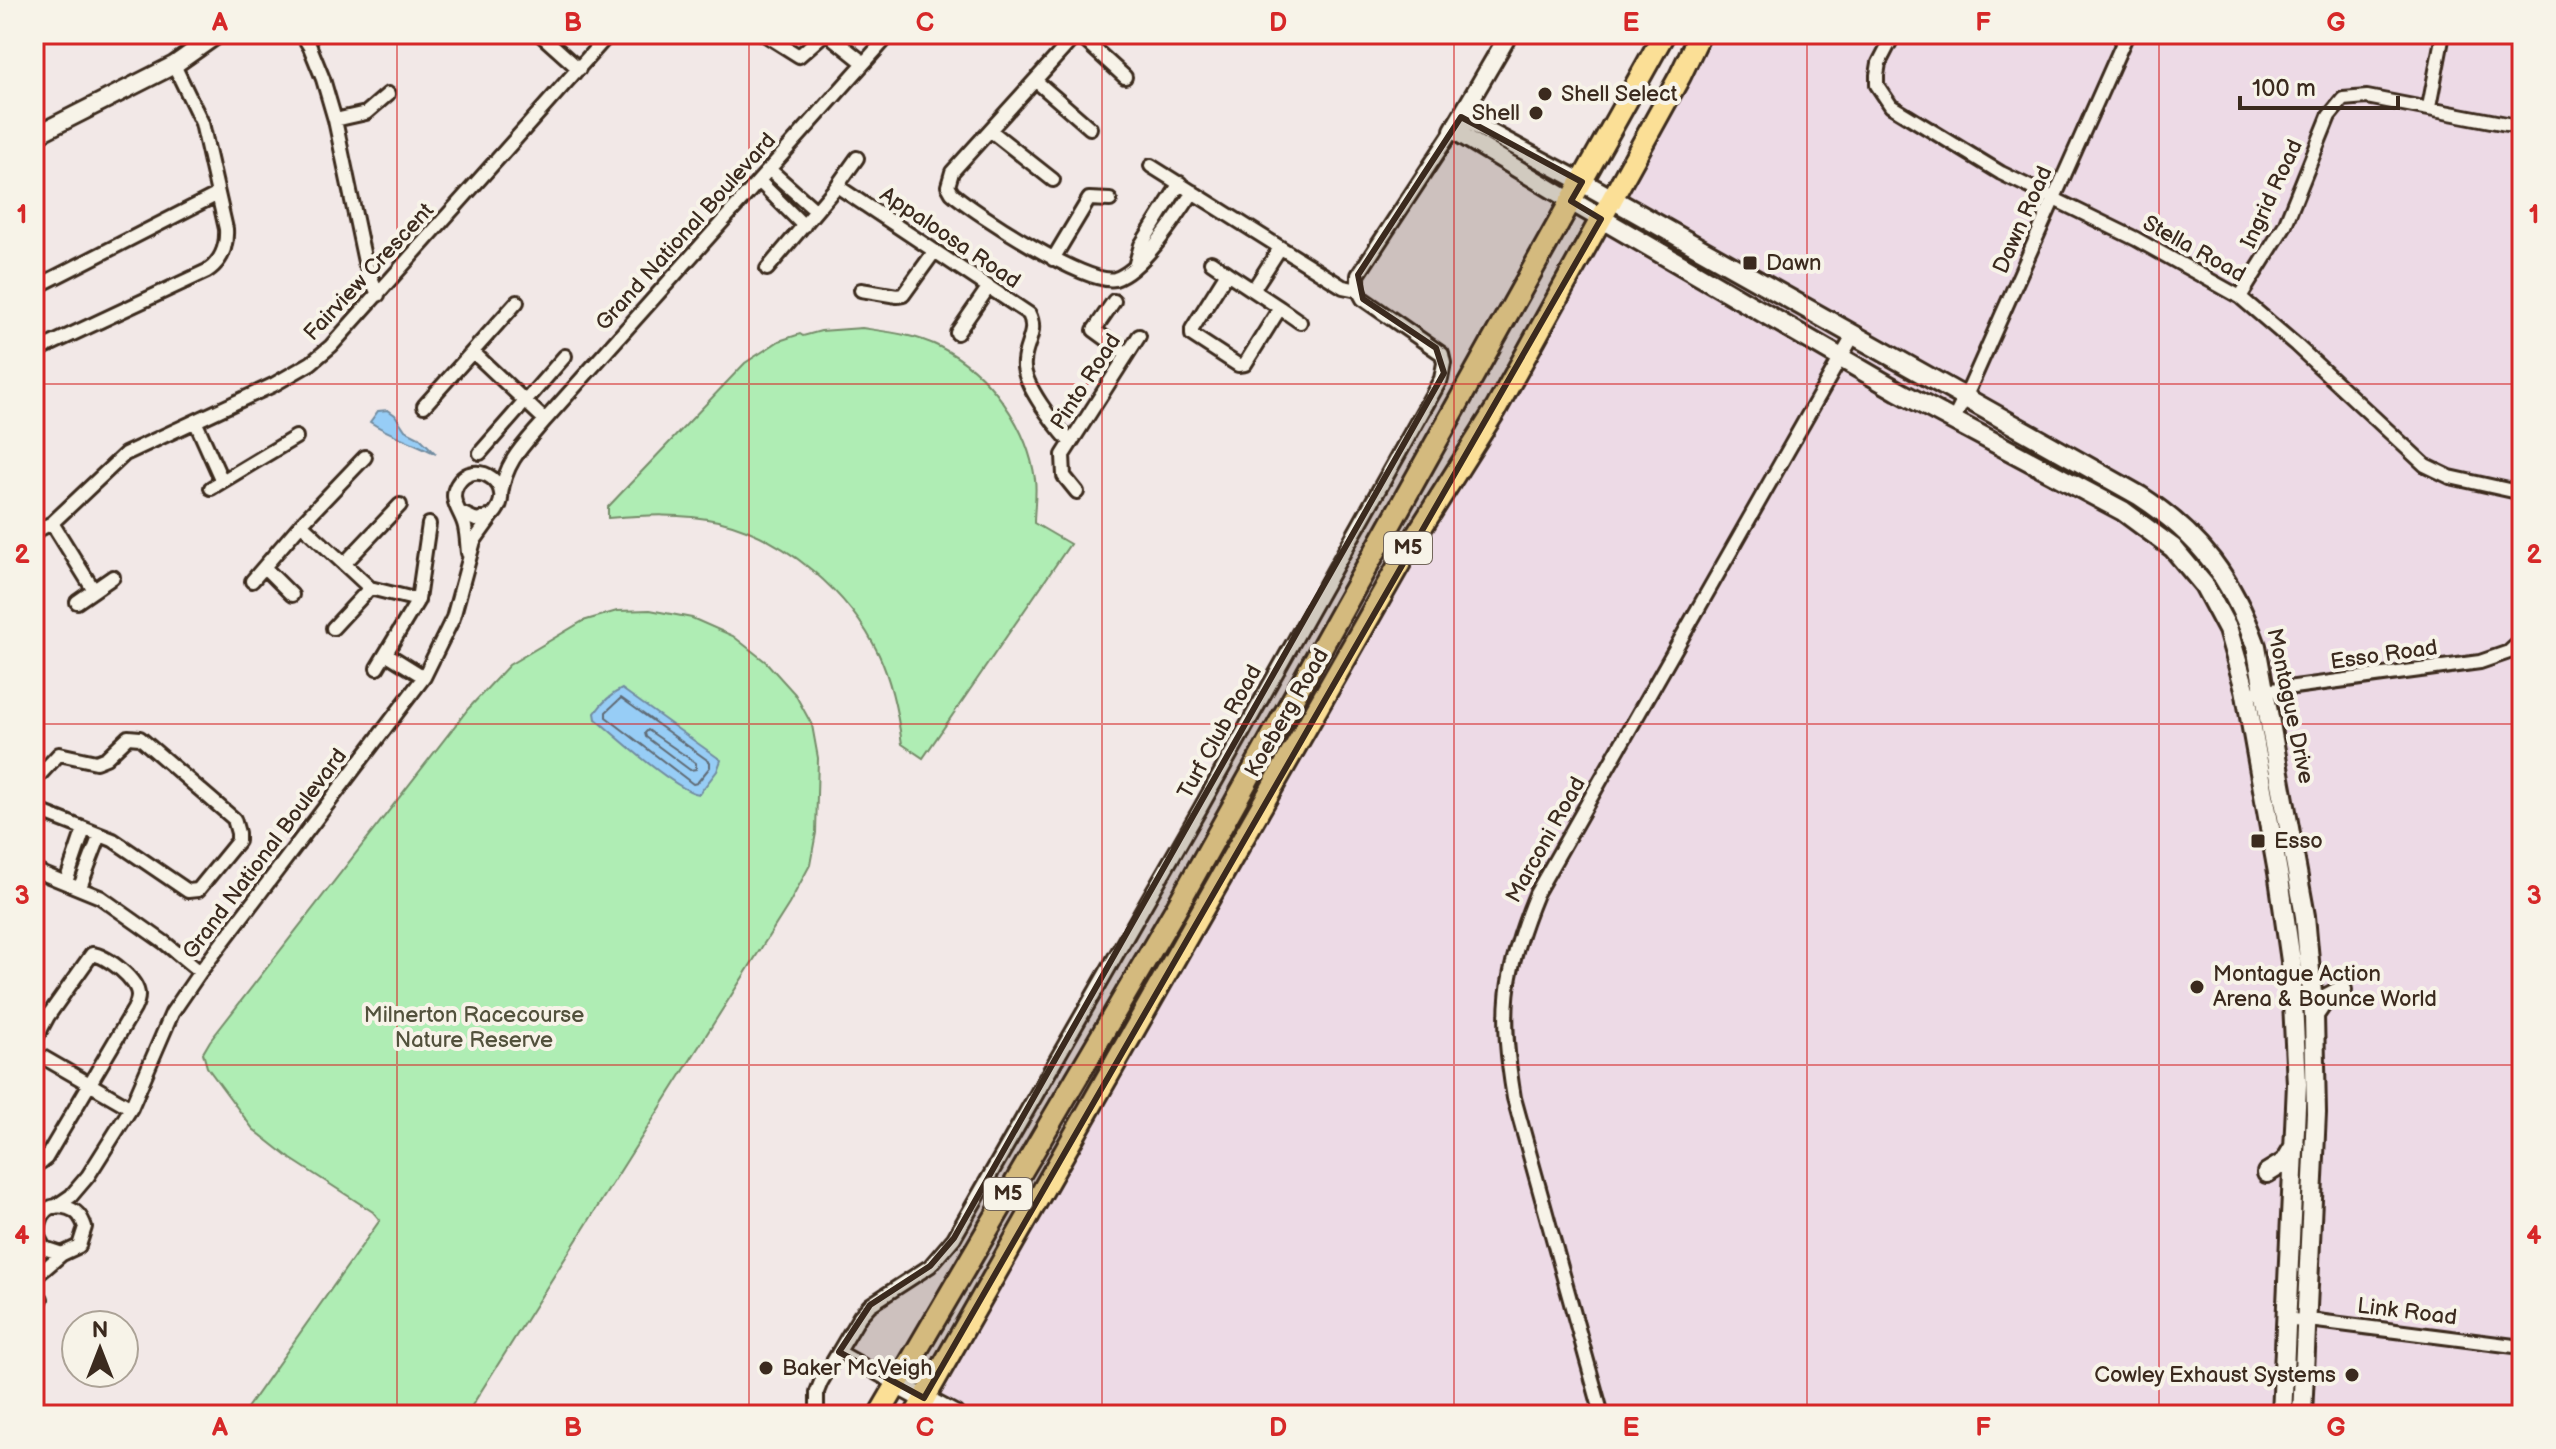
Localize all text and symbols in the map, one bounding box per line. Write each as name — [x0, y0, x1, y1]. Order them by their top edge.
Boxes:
text: A — [211, 8, 228, 39]
text: B — [564, 8, 582, 39]
text: C — [916, 8, 934, 39]
text: D — [1269, 8, 1287, 39]
text: E — [1623, 8, 1640, 39]
text: F — [1975, 8, 1991, 39]
text: G — [2326, 8, 2346, 39]
scale bar — [2240, 60, 2398, 110]
text: 100 m — [2252, 74, 2316, 103]
place label: Shell Select — [1561, 81, 1678, 108]
marker: Shell Select — [1536, 85, 1554, 103]
place label: Shell — [1472, 100, 1520, 127]
marker: Shell — [1527, 104, 1545, 122]
street label: Grand National Boulevard — [590, 128, 782, 336]
street label: Ingrid Road — [2235, 135, 2309, 253]
street label: Dawn Road — [1987, 162, 2059, 278]
street label: Appaloosa Road — [875, 181, 1025, 295]
street label: Fairview Crescent — [298, 197, 440, 346]
text: 1 — [17, 200, 27, 231]
text: 1 — [2529, 200, 2539, 231]
street label: Stella Road — [2138, 210, 2250, 288]
place label: Dawn — [1766, 250, 1821, 277]
marker: Dawn — [1741, 254, 1759, 272]
street label: Pinto Road — [1045, 329, 1127, 435]
road number: M5 — [1384, 532, 1432, 564]
text: 2 — [14, 540, 30, 571]
text: 2 — [2526, 540, 2542, 571]
street label: Montague Drive — [2260, 626, 2320, 786]
street label: Esso Road — [2329, 634, 2439, 676]
street label: Koeberg Road — [1239, 644, 1335, 782]
street label: Turf Club Road — [1172, 660, 1268, 804]
street label: Grand National Boulevard — [177, 743, 353, 965]
street label: Marconi Road — [1500, 772, 1592, 908]
place label: Esso — [2274, 828, 2323, 855]
marker: Esso — [2249, 832, 2267, 850]
text: 3 — [14, 881, 30, 912]
text: 3 — [2526, 881, 2542, 912]
place label: Montague Action Arena & Bounce World — [2213, 961, 2437, 1013]
marker: Montague Action Arena & Bounce World — [2188, 978, 2206, 996]
park label: Milnerton Racecourse Nature Reserve — [364, 1002, 584, 1054]
road number: M5 — [984, 1178, 1032, 1210]
text: 4 — [14, 1221, 30, 1252]
text: 4 — [2526, 1221, 2542, 1252]
street label: Link Road — [2356, 1292, 2458, 1332]
north arrow — [60, 1309, 140, 1389]
text: N — [92, 1317, 108, 1344]
place label: Baker McVeigh — [782, 1355, 932, 1382]
marker: Baker McVeigh — [757, 1359, 775, 1377]
place label: Cowley Exhaust Systems — [2094, 1362, 2336, 1389]
marker: Cowley Exhaust Systems — [2343, 1366, 2361, 1384]
text: A — [211, 1413, 228, 1444]
text: B — [564, 1413, 582, 1444]
text: C — [916, 1413, 934, 1444]
text: D — [1269, 1413, 1287, 1444]
text: E — [1623, 1413, 1640, 1444]
text: F — [1975, 1413, 1991, 1444]
text: G — [2326, 1413, 2346, 1444]

